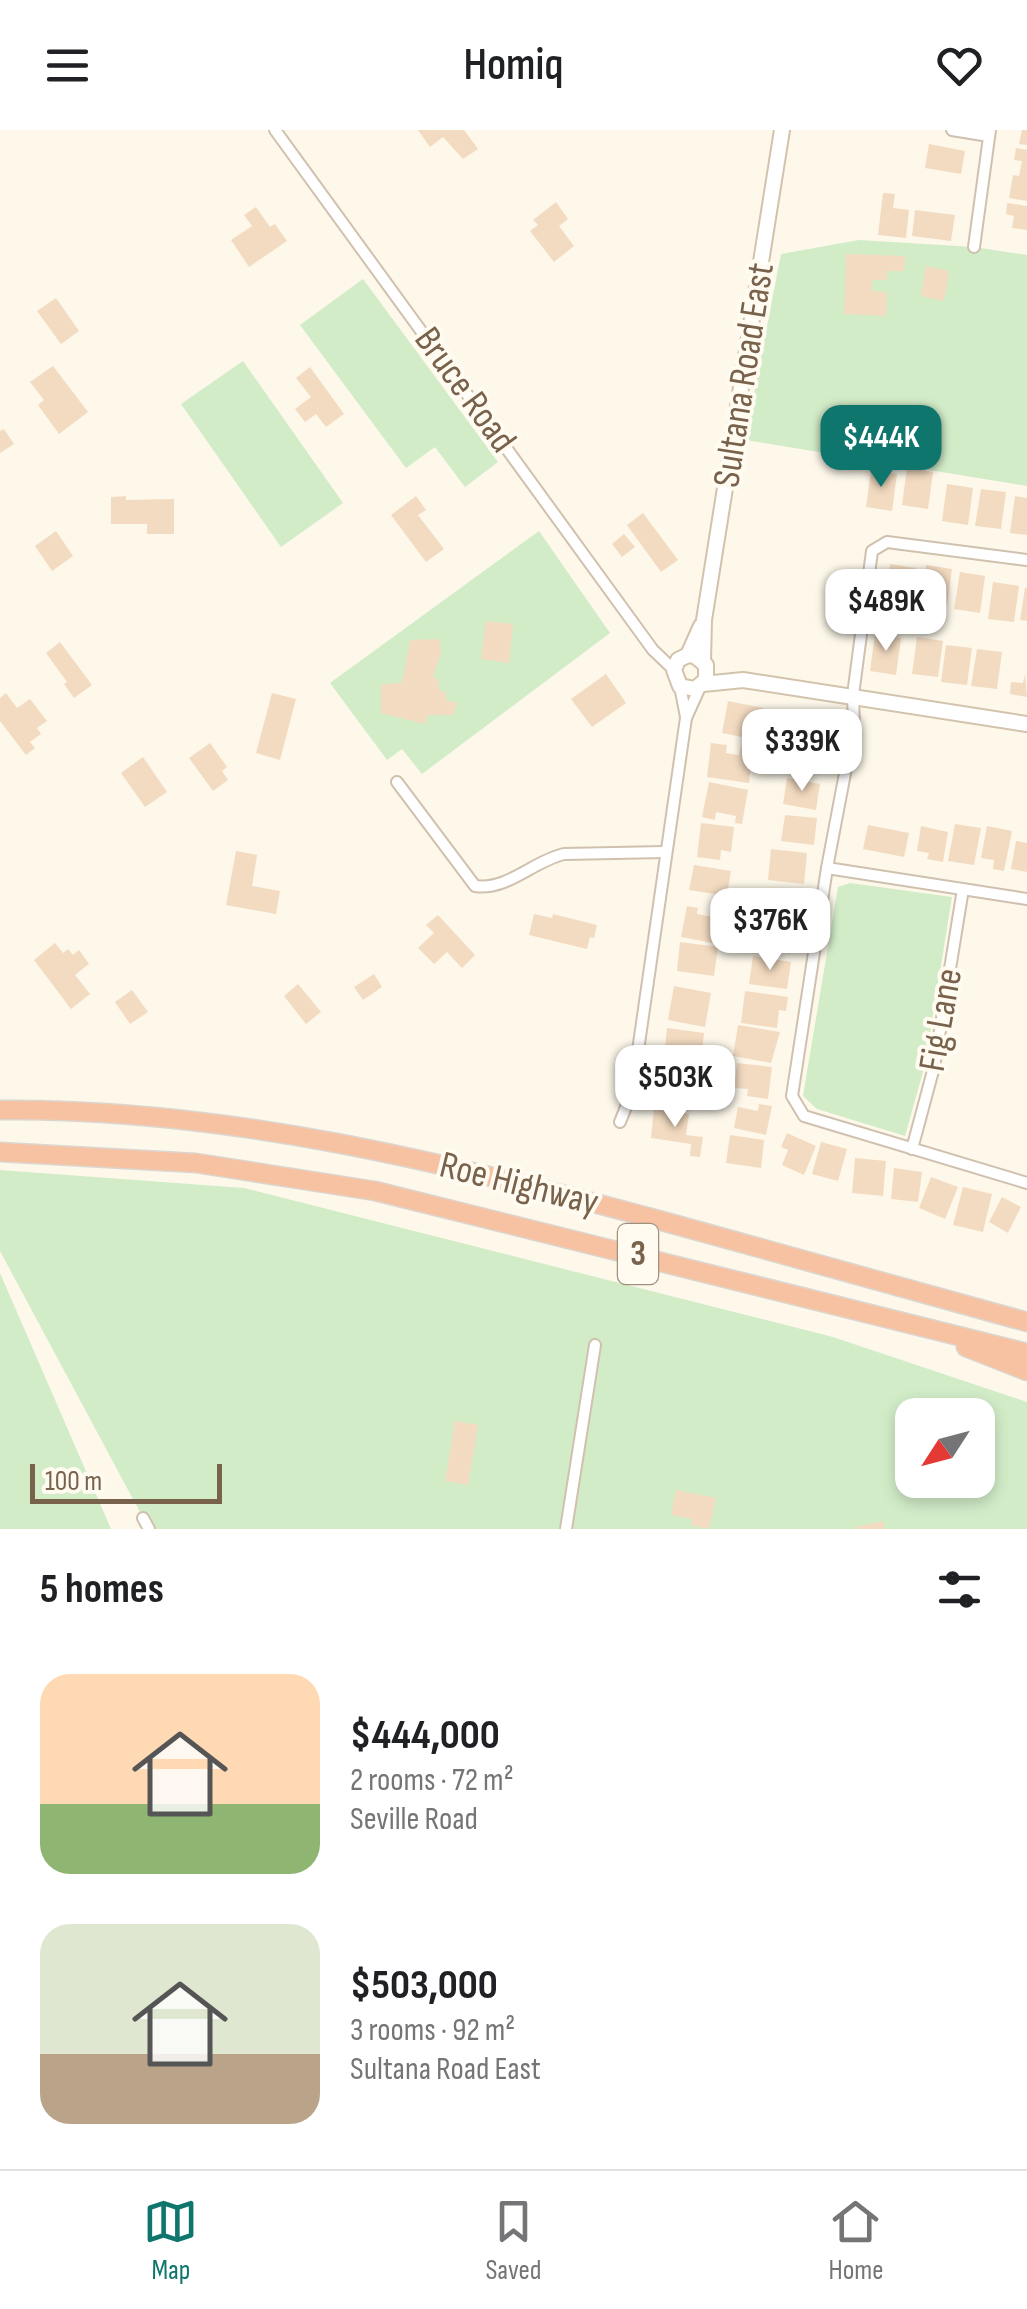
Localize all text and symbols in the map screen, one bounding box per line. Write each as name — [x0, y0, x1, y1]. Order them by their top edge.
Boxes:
icon: menu — [40, 38, 95, 93]
text: Homiq — [463, 38, 564, 93]
icon: heart — [932, 38, 987, 93]
street label: Sultana Road East — [704, 260, 784, 490]
street label: Bruce Road — [405, 319, 525, 461]
pin: $444K — [811, 405, 951, 490]
text: $444K — [842, 418, 920, 457]
pin: $489K — [816, 569, 956, 654]
text: $489K — [847, 582, 925, 621]
pin: $339K — [732, 709, 872, 794]
text: $339K — [764, 722, 840, 761]
pin: $376K — [700, 888, 840, 973]
text: $376K — [732, 901, 808, 940]
street label: Fig Lane — [910, 965, 972, 1075]
pin: $503K — [605, 1045, 745, 1130]
text: $503K — [637, 1058, 713, 1097]
street label: Roe Highway — [435, 1143, 603, 1225]
road number: 3 — [618, 1224, 658, 1284]
north arrow — [895, 1398, 995, 1498]
map controls — [895, 1398, 995, 1498]
scale bar — [30, 1459, 222, 1504]
text: 100 m — [45, 1465, 102, 1498]
icon: filters — [932, 1562, 987, 1617]
text: 5 homes — [40, 1564, 164, 1615]
text: $444,000 — [350, 1710, 500, 1761]
icon: home — [120, 1714, 240, 1834]
text: 2 rooms · 72 m² — [350, 1761, 514, 1800]
text: Seville Road — [350, 1800, 478, 1839]
text: $503,000 — [350, 1960, 498, 2011]
icon: home — [120, 1964, 240, 2084]
text: 3 rooms · 92 m² — [350, 2011, 515, 2050]
text: Sultana Road East — [350, 2050, 541, 2089]
tab: Map — [143, 2194, 198, 2287]
tab: Saved — [485, 2194, 542, 2287]
tab: Home — [828, 2194, 884, 2287]

